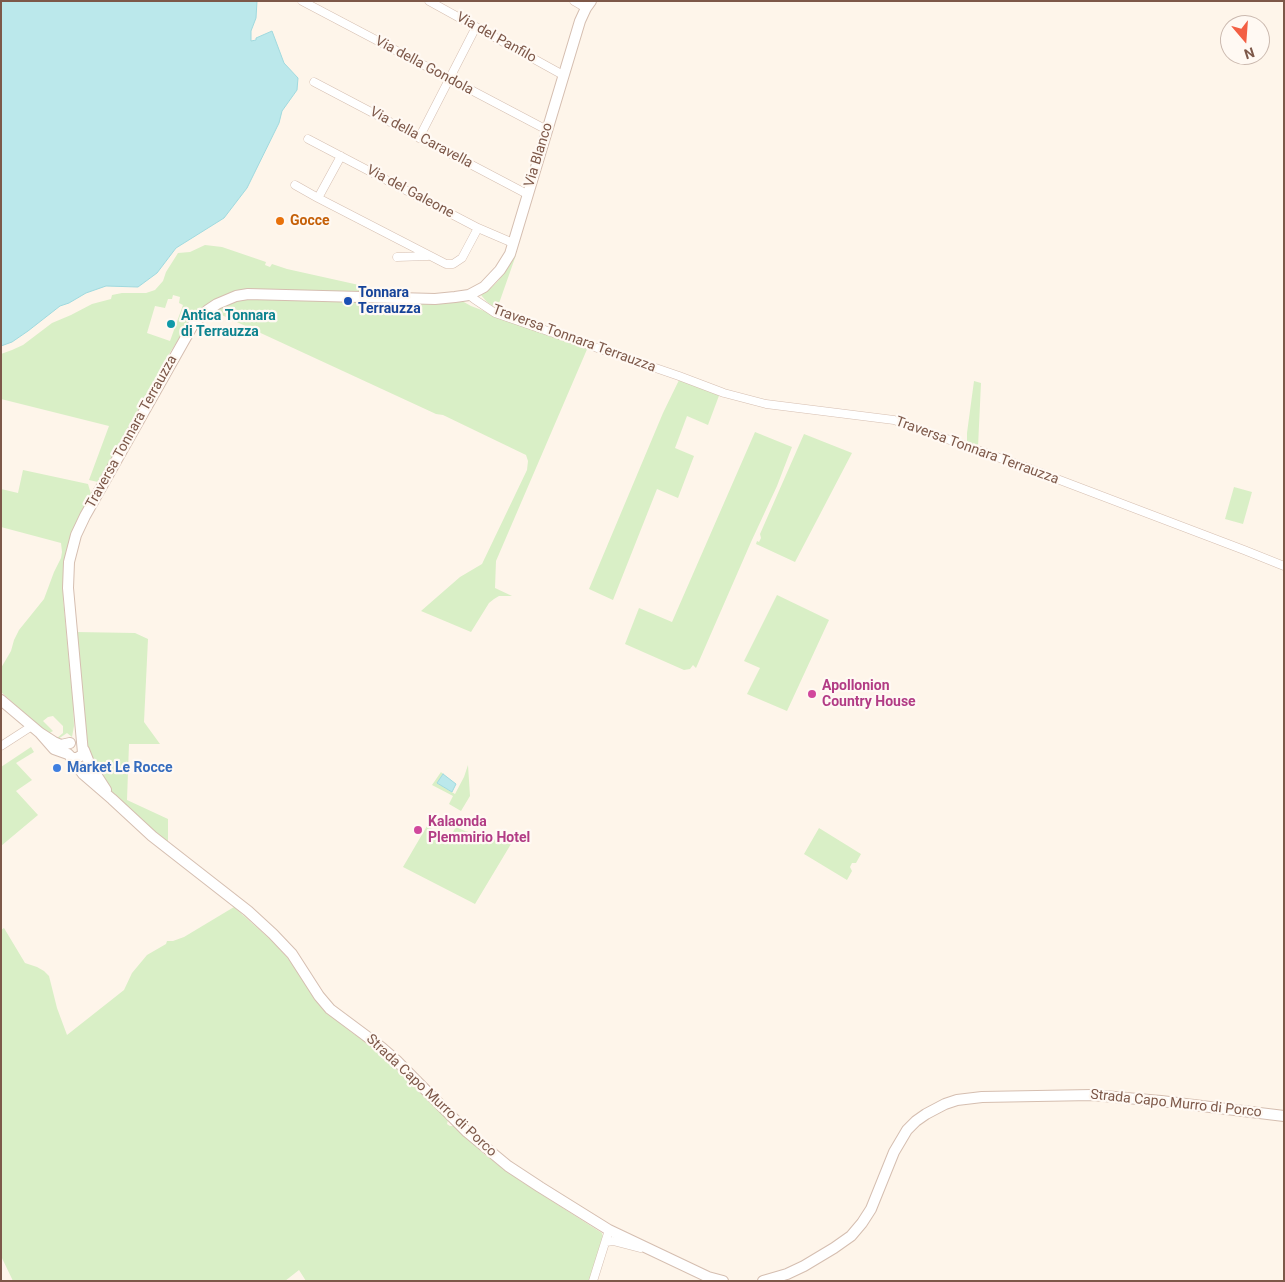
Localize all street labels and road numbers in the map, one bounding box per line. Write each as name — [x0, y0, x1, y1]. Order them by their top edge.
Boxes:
street label: Via del Panfilo — [453, 9, 539, 67]
street label: Via della Gondola — [372, 33, 476, 99]
street label: Via della Caravella — [367, 104, 475, 172]
street label: Via Blanco — [521, 121, 557, 189]
street label: Via del Galeone — [363, 162, 457, 222]
street label: Traversa Tonnara Terrauzza — [490, 302, 658, 376]
street label: Traversa Tonnara Terrauzza — [83, 353, 181, 511]
street label: Traversa Tonnara Terrauzza — [893, 414, 1061, 488]
street label: Strada Capo Murro di Porco — [362, 1031, 500, 1161]
street label: Strada Capo Murro di Porco — [1090, 1087, 1262, 1121]

